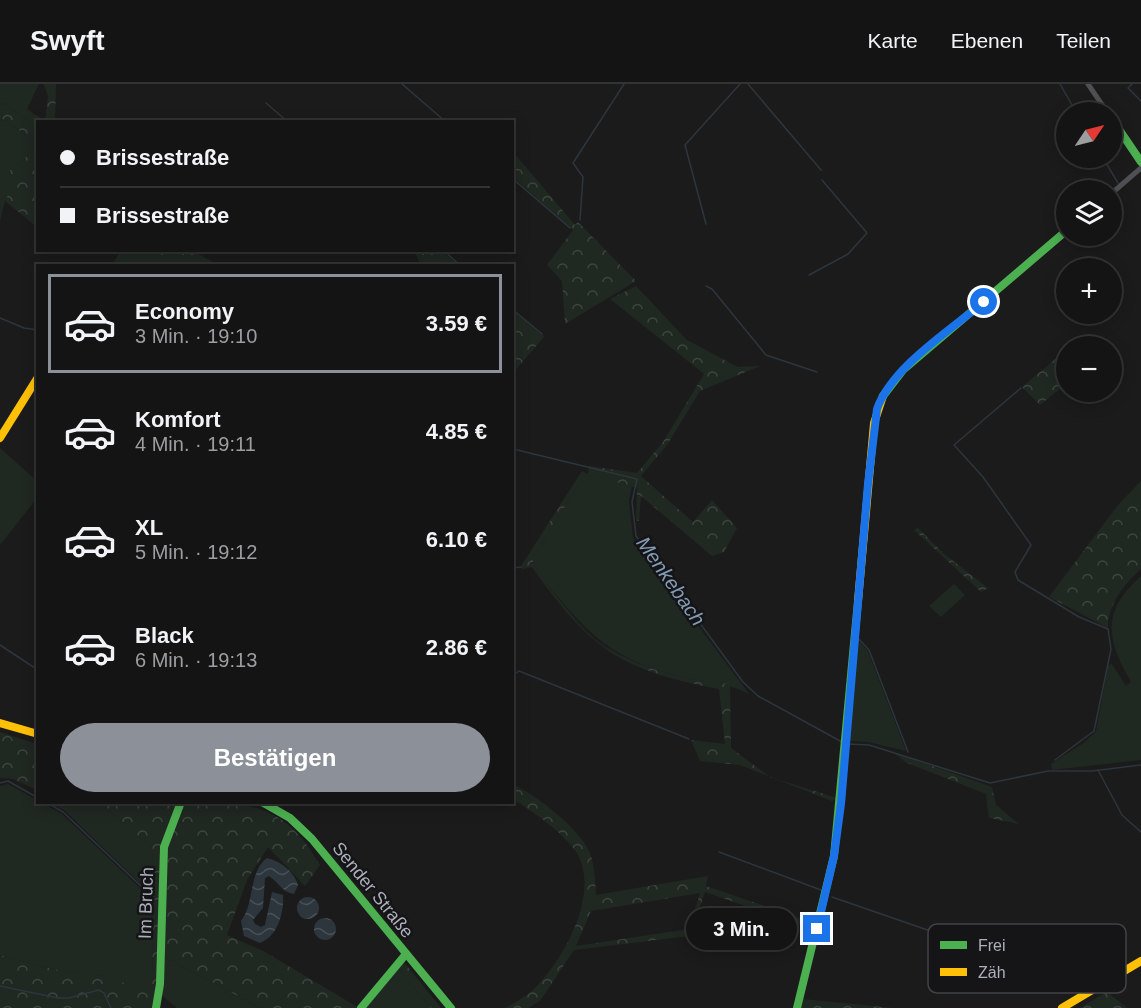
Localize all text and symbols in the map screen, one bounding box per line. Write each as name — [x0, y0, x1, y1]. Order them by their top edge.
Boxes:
text: Swyft — [30, 25, 105, 56]
text: Karte — [868, 29, 918, 52]
text: Ebenen — [951, 29, 1023, 52]
text: Teilen — [1056, 29, 1111, 52]
north arrow — [1056, 102, 1122, 168]
map controls — [1056, 102, 1122, 402]
text: Brissestraße — [96, 145, 229, 170]
button: layers — [1056, 180, 1122, 246]
text: Brissestraße — [96, 203, 229, 228]
button: + — [1056, 258, 1122, 324]
route start — [970, 288, 997, 315]
icon: car — [63, 297, 117, 351]
text: Economy — [135, 299, 234, 324]
text: 3.59 € — [426, 311, 487, 336]
text: 3 Min. · 19:10 — [135, 325, 257, 347]
button: − — [1056, 336, 1122, 402]
icon: car — [63, 405, 117, 459]
text: Komfort — [135, 407, 221, 432]
text: 4.85 € — [426, 419, 487, 444]
text: 4 Min. · 19:11 — [135, 433, 256, 455]
icon: car — [63, 513, 117, 567]
text: XL — [135, 515, 163, 540]
text: 6.10 € — [426, 527, 487, 552]
water label: Menkebach — [632, 532, 710, 630]
text: 5 Min. · 19:12 — [135, 541, 257, 563]
icon: car — [63, 621, 117, 675]
text: Black — [135, 623, 194, 648]
text: 2.86 € — [426, 635, 487, 660]
text: 6 Min. · 19:13 — [135, 649, 257, 671]
button: Bestätigen — [60, 723, 490, 792]
street label: Sender Straße — [328, 838, 418, 942]
street label: Im Bruch — [135, 867, 157, 939]
callout: 3 Min. — [685, 908, 796, 950]
route end — [803, 915, 830, 942]
text: 3 Min. — [713, 918, 770, 940]
legend — [928, 924, 1126, 993]
text: Frei — [978, 937, 1006, 954]
text: Zäh — [978, 964, 1006, 981]

